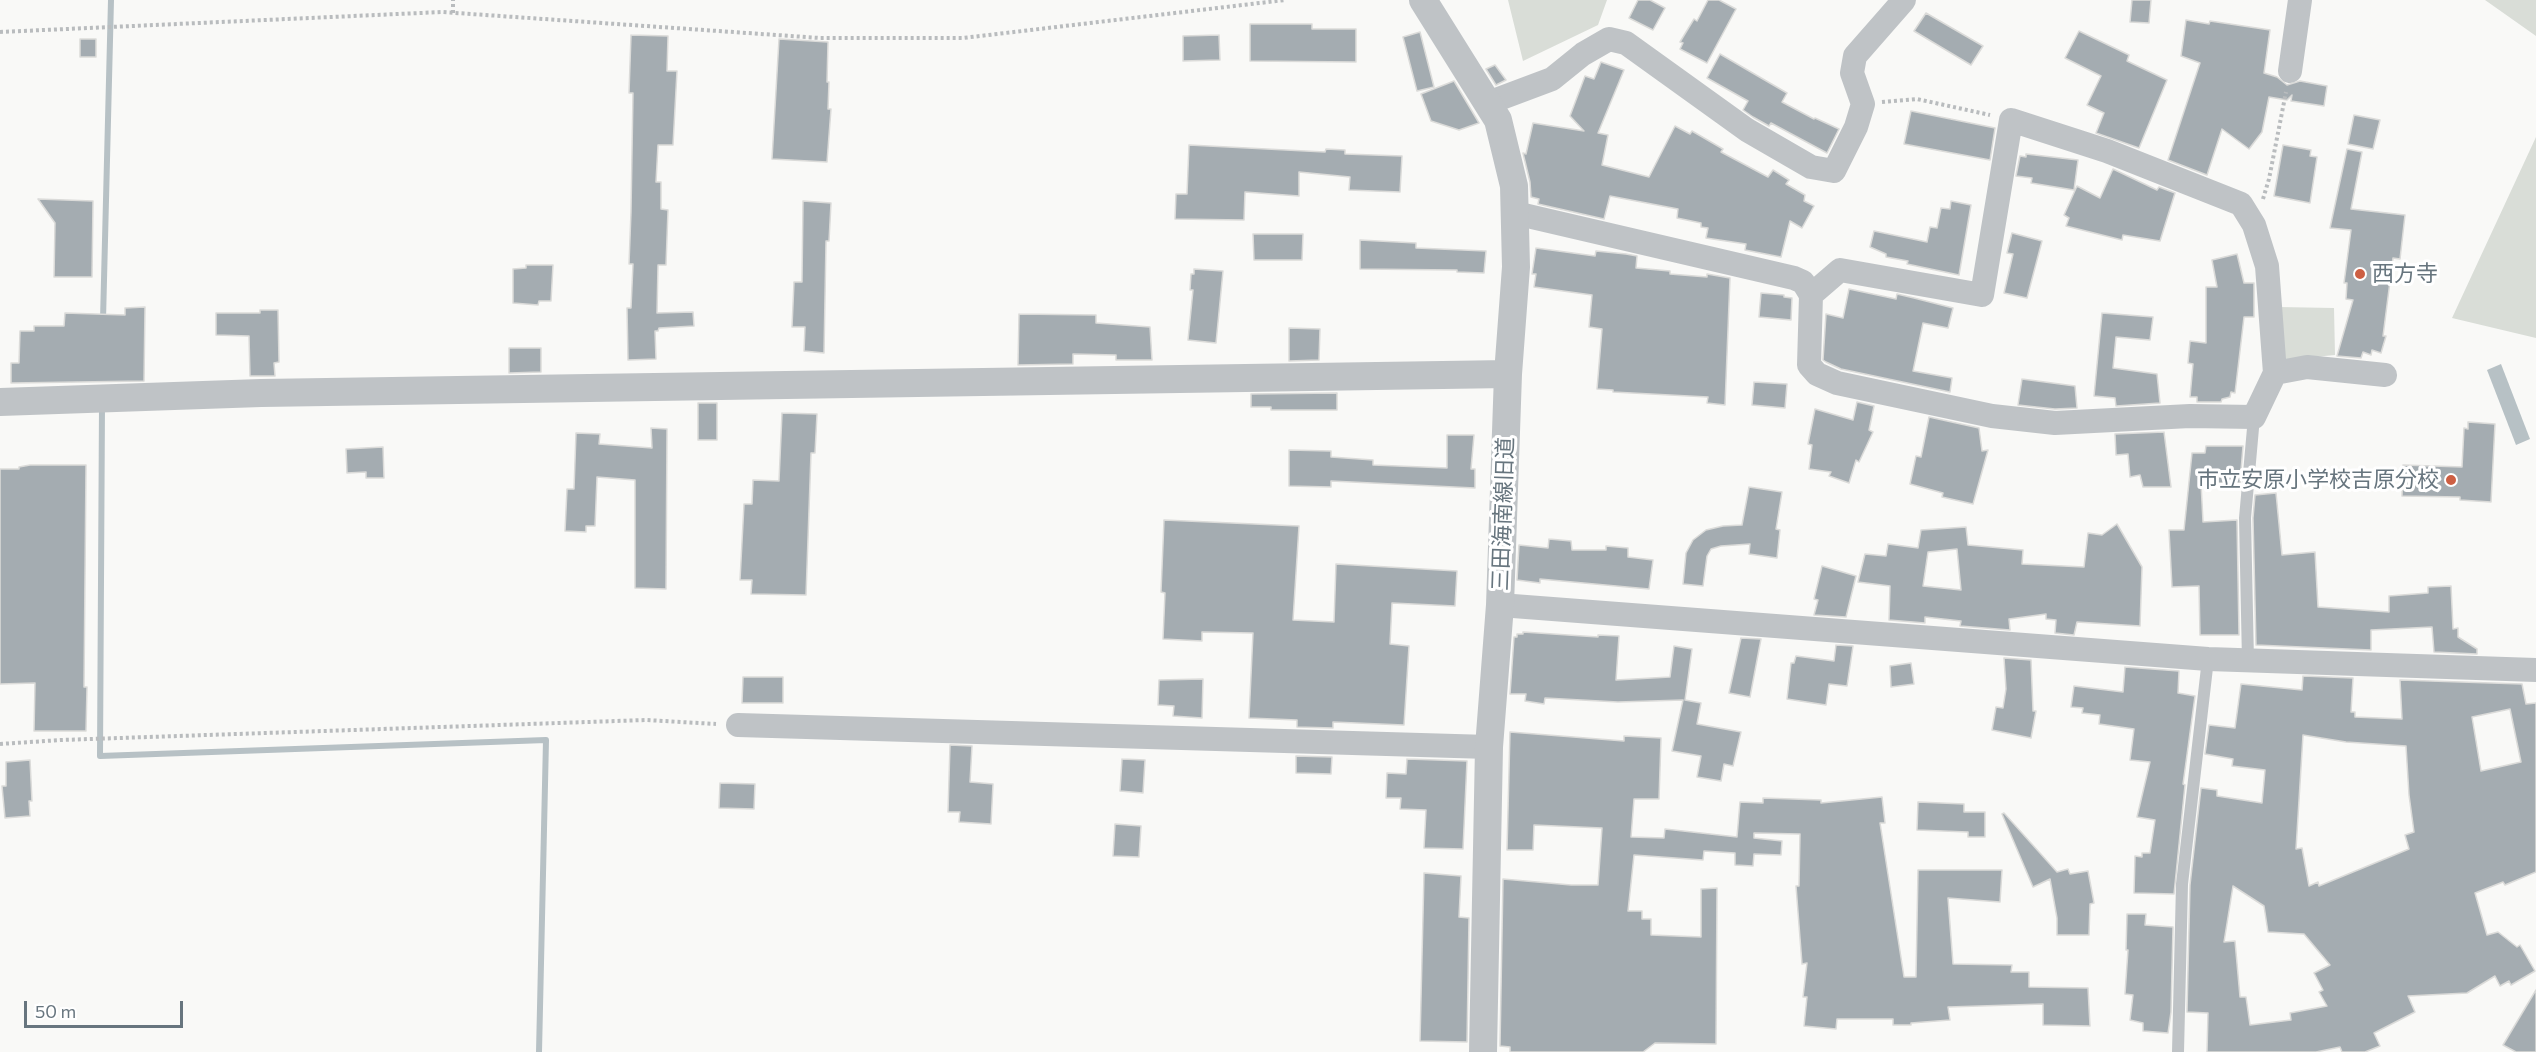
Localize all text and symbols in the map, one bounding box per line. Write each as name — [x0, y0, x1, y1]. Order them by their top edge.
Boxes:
place label: 西方寺 — [2372, 261, 2438, 287]
marker: 西方寺 — [2353, 267, 2367, 281]
street label: 三田海南線旧道 — [1487, 437, 1519, 591]
place label: 市立安原小学校吉原分校 — [2197, 467, 2439, 493]
marker: 市立安原小学校吉原分校 — [2444, 473, 2458, 487]
scale bar — [27, 989, 186, 1027]
text: 50 m — [35, 1000, 76, 1022]

